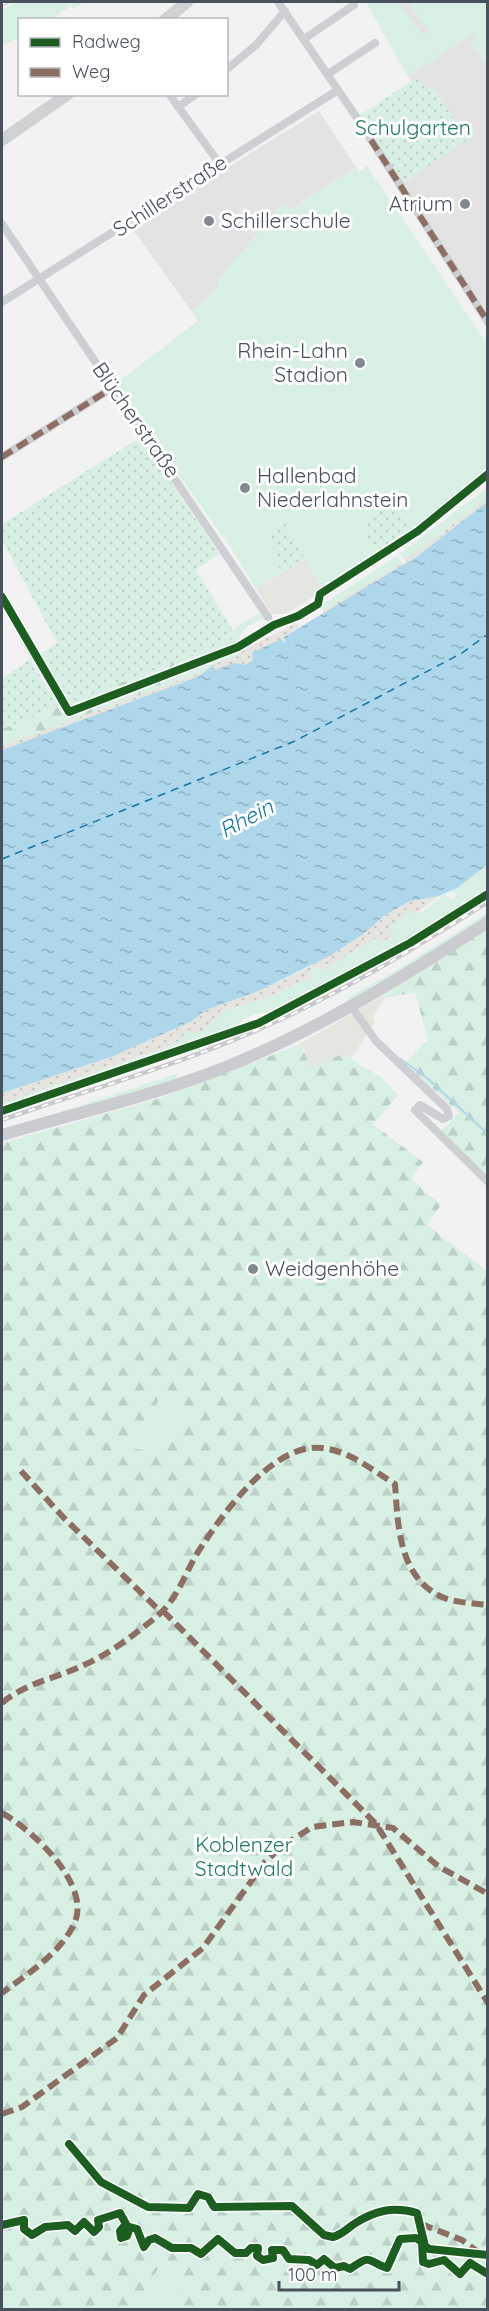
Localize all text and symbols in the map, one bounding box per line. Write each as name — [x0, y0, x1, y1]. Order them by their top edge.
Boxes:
legend — [18, 18, 228, 96]
text: Radweg — [72, 30, 141, 53]
text: Weg — [72, 60, 110, 83]
park label: Schulgarten — [355, 114, 471, 140]
street label: Schillerstraße — [108, 149, 231, 242]
place label: Atrium — [389, 190, 453, 216]
marker: Atrium — [458, 197, 472, 211]
place label: Schillerschule — [221, 207, 351, 233]
marker: Schillerschule — [202, 214, 216, 228]
place label: Rhein-Lahn Stadion — [237, 337, 348, 387]
marker: Rhein-Lahn Stadion — [353, 356, 367, 370]
street label: Blücherstraße — [87, 357, 186, 482]
place label: Hallenbad Niederlahnstein — [257, 462, 408, 512]
marker: Hallenbad Niederlahnstein — [238, 481, 252, 495]
water label: Rhein — [214, 792, 279, 844]
place label: Weidgenhöhe — [265, 1255, 399, 1281]
marker: Weidgenhöhe — [246, 1262, 260, 1276]
park label: Koblenzer Stadtwald — [195, 1831, 293, 1881]
scale bar — [279, 2254, 399, 2292]
text: 100 m — [288, 2263, 337, 2286]

